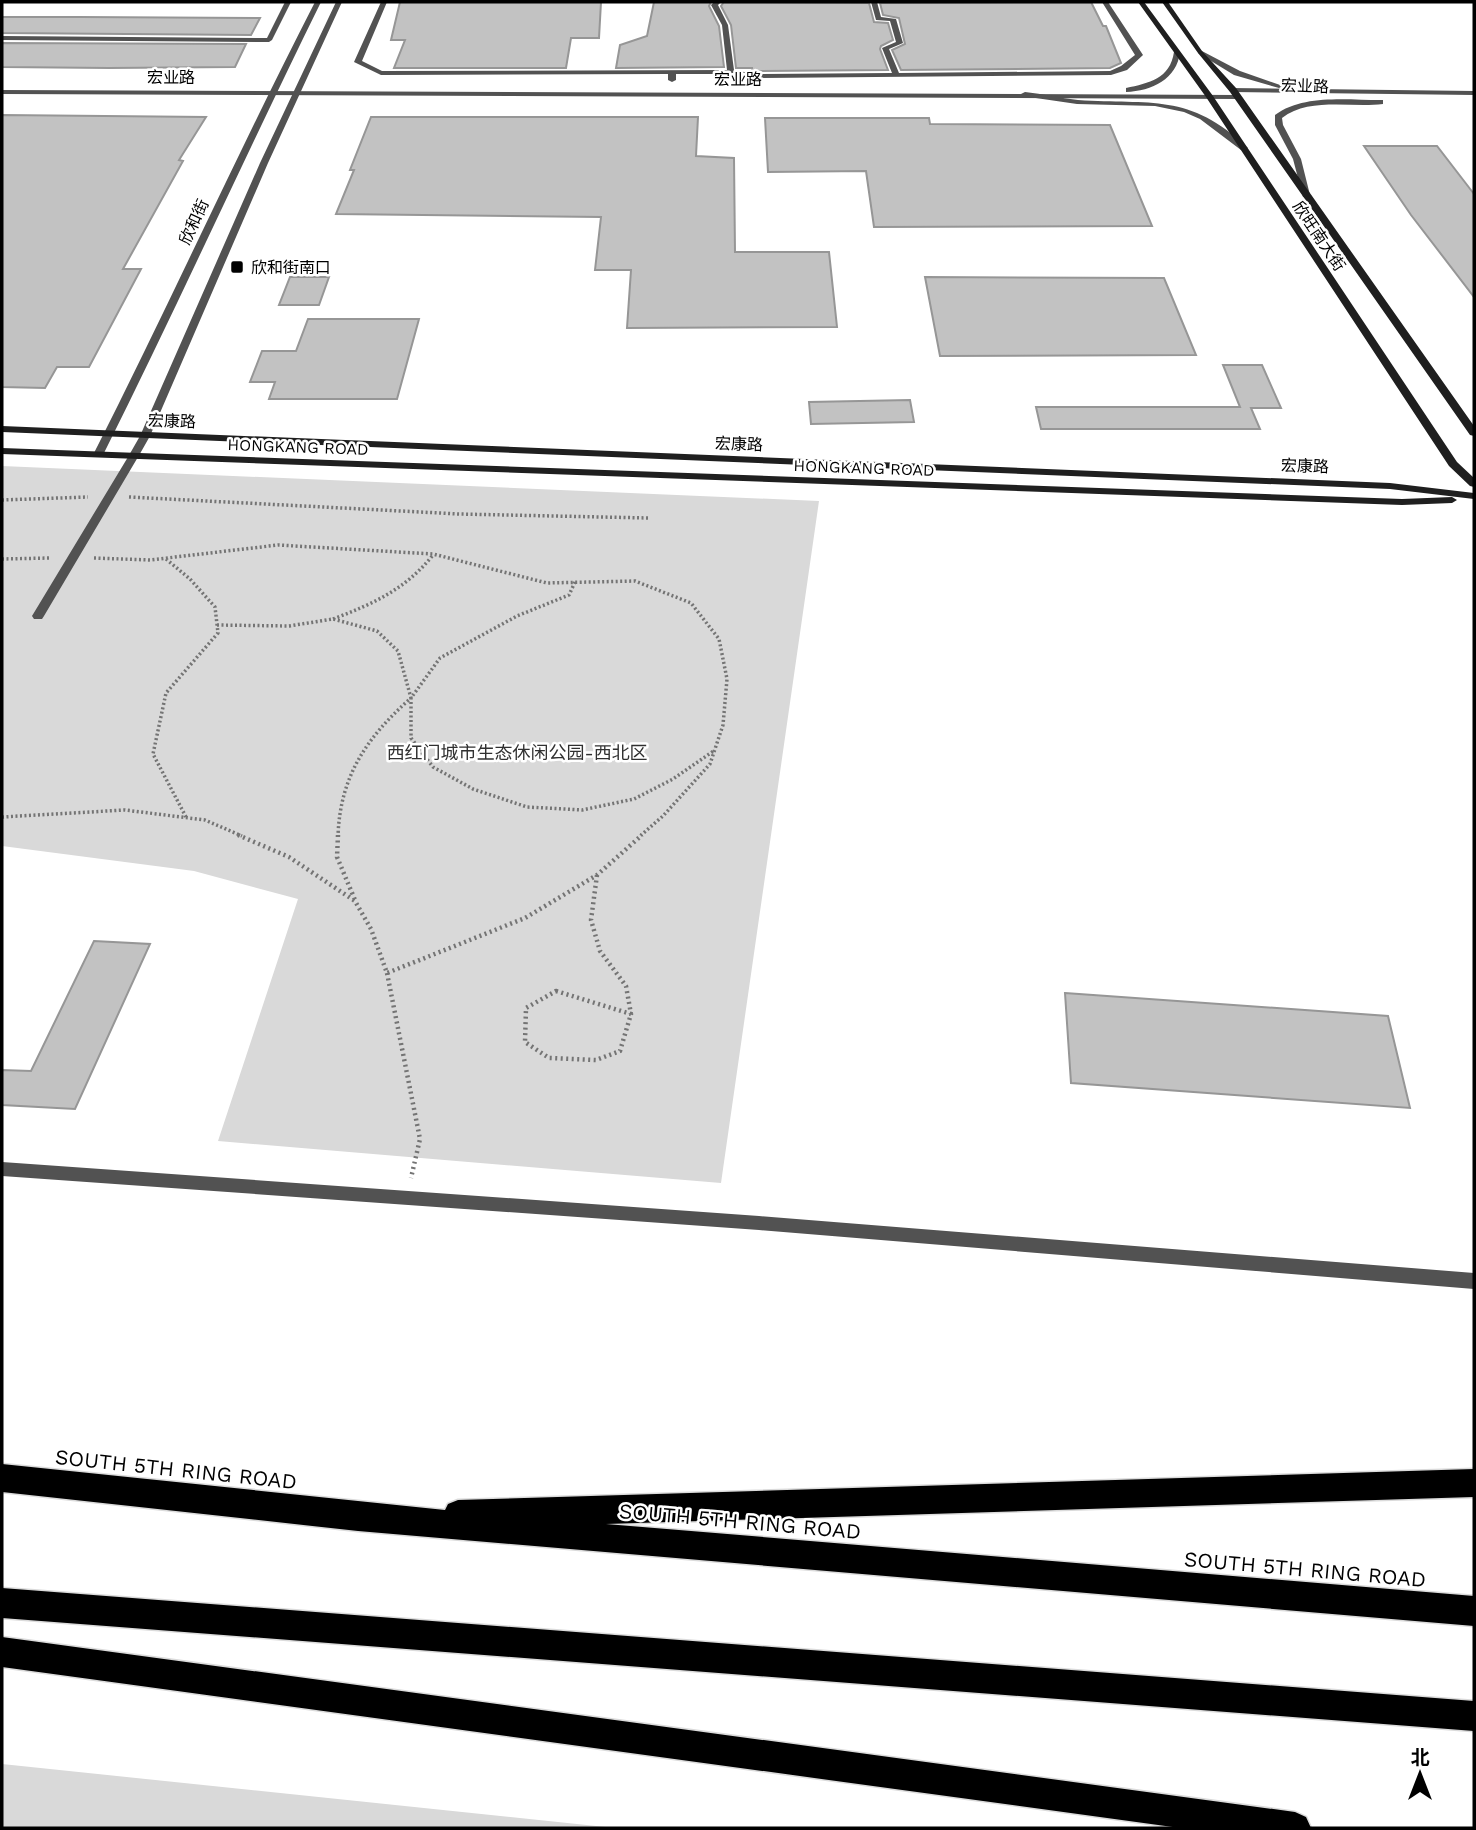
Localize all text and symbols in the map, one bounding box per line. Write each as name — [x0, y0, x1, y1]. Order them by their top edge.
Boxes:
street label: 宏业路 — [147, 68, 195, 87]
street label: 宏业路 — [714, 70, 762, 89]
street label: 宏业路 — [1281, 76, 1329, 96]
street label: 欣和街 — [175, 196, 213, 248]
street label: 欣旺南大街 — [1289, 198, 1349, 274]
place label: 欣和街南口 — [251, 258, 331, 277]
marker: 欣和街南口 — [229, 259, 245, 275]
street label: 宏康路 — [148, 411, 196, 431]
street label: 宏康路 — [715, 434, 763, 454]
street label: HONGKANG ROAD — [227, 435, 369, 459]
street label: HONGKANG ROAD — [793, 456, 935, 480]
street label: 宏康路 — [1281, 456, 1329, 476]
park label: 西红门城市生态休闲公园-西北区 — [386, 742, 648, 763]
street label: SOUTH 5TH RING ROAD — [54, 1444, 298, 1494]
street label: SOUTH 5TH RING ROAD — [618, 1498, 862, 1544]
street label: SOUTH 5TH RING ROAD — [1183, 1546, 1427, 1592]
north arrow — [1385, 1739, 1455, 1809]
text: 北 — [1410, 1746, 1430, 1769]

